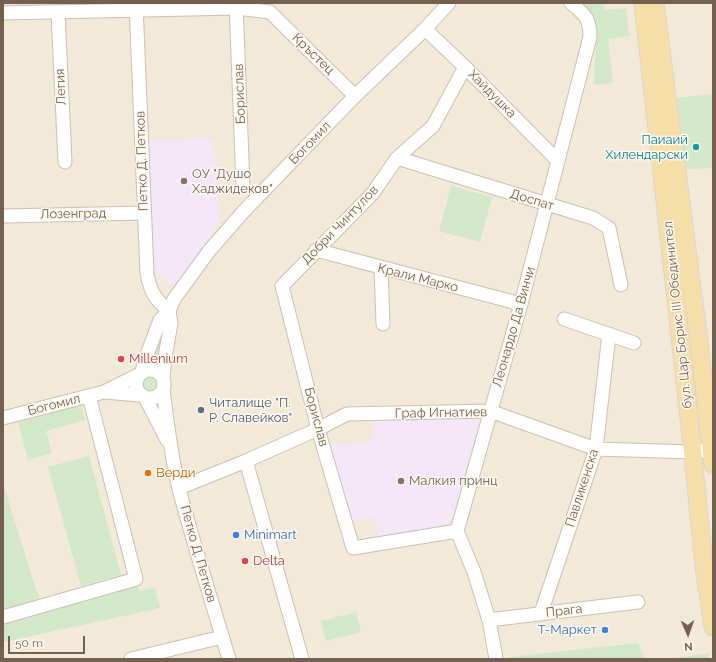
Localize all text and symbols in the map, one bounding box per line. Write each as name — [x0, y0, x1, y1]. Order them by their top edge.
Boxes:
street label: Кръстец — [289, 30, 337, 78]
street label: Борислав — [231, 63, 249, 125]
street label: Хайдушка — [465, 67, 519, 121]
street label: Легия — [52, 68, 70, 106]
street label: Петко Д. Петков — [132, 111, 152, 211]
street label: Богомил — [286, 118, 334, 168]
place label: Паиаий Хилендарски — [605, 132, 688, 163]
marker: Паиаий Хилендарски — [691, 142, 701, 152]
place label: ОУ "Душо Хаджидеков" — [192, 166, 273, 197]
marker: ОУ "Душо Хаджидеков" — [179, 176, 189, 186]
street label: Добри Чинтулов — [298, 182, 382, 268]
street label: Доспат — [508, 186, 556, 214]
street label: Лозенград — [40, 206, 106, 222]
street label: бул. Цар Борис III Обединител — [660, 221, 696, 409]
street label: Крали Марко — [376, 260, 460, 296]
street label: Леонардо Да Винчи — [489, 265, 539, 389]
place label: Millenium — [129, 351, 188, 367]
marker: Millenium — [116, 354, 126, 364]
street label: Борислав — [301, 386, 331, 448]
street label: Богомил — [26, 391, 82, 419]
place label: Читалище "П. Р. Славейков" — [209, 395, 292, 426]
street label: Граф Игнатиев — [395, 404, 487, 422]
marker: Читалище "П. Р. Славейков" — [196, 405, 206, 415]
street label: Павликенска — [562, 447, 602, 529]
place label: Верди — [156, 465, 196, 481]
marker: Верди — [143, 468, 153, 478]
place label: Малкия принц — [409, 473, 498, 489]
marker: Малкия принц — [396, 476, 406, 486]
street label: Петко Д. Петков — [177, 504, 219, 604]
place label: Minimart — [244, 527, 297, 543]
marker: Minimart — [231, 530, 241, 540]
place label: Delta — [253, 553, 285, 569]
marker: Delta — [240, 556, 250, 566]
street label: Прага — [545, 601, 583, 621]
north arrow — [668, 614, 708, 654]
place label: Т-Маркет — [538, 622, 597, 638]
marker: Т-Маркет — [600, 625, 610, 635]
scale bar — [10, 628, 87, 654]
text: 50 m — [15, 636, 43, 650]
text: N — [684, 640, 693, 653]

